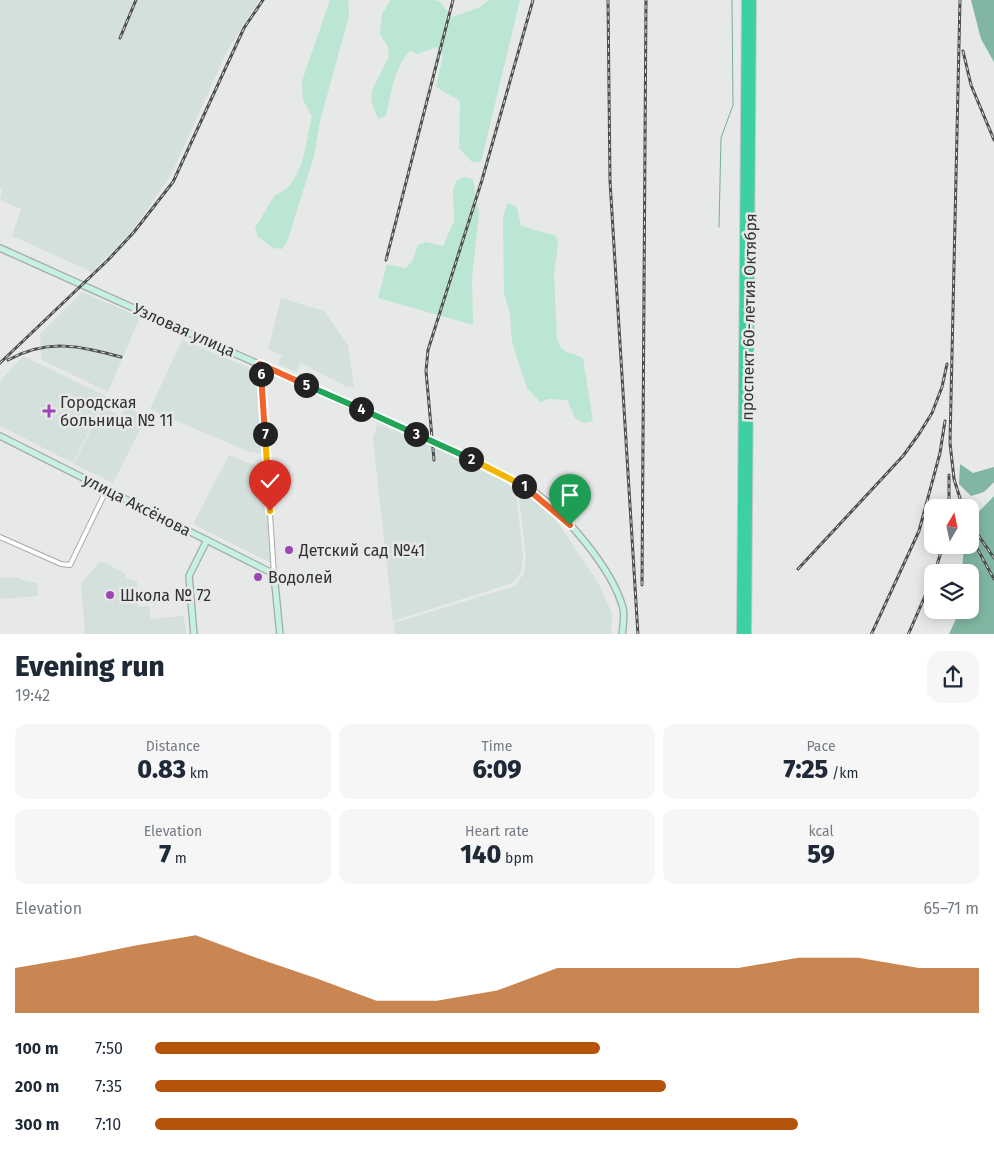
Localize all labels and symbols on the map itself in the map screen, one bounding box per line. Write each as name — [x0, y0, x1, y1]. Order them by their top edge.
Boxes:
street label: проспект 60-летия Октября — [738, 213, 760, 421]
street label: Узловая улица — [130, 299, 238, 361]
pin: 6 — [248, 362, 274, 386]
pin: 5 — [294, 372, 318, 398]
place label: Городская больница № 11 — [60, 393, 173, 430]
pin: 4 — [348, 396, 374, 422]
marker: Городская больница № 11 — [42, 404, 56, 418]
pin: 7 — [252, 422, 278, 446]
pin: 3 — [404, 422, 428, 446]
pin: 2 — [458, 446, 484, 472]
pin — [249, 460, 291, 511]
street label: улица Аксёнова — [80, 470, 194, 540]
pin: 1 — [512, 474, 536, 498]
pin — [549, 474, 591, 525]
north arrow — [924, 499, 979, 554]
place label: Детский сад №41 — [298, 541, 425, 560]
marker: Детский сад №41 — [283, 544, 295, 556]
place label: Водолей — [268, 568, 333, 587]
marker: Водолей — [252, 571, 264, 583]
place label: Школа № 72 — [120, 586, 211, 605]
marker: Школа № 72 — [104, 589, 116, 601]

